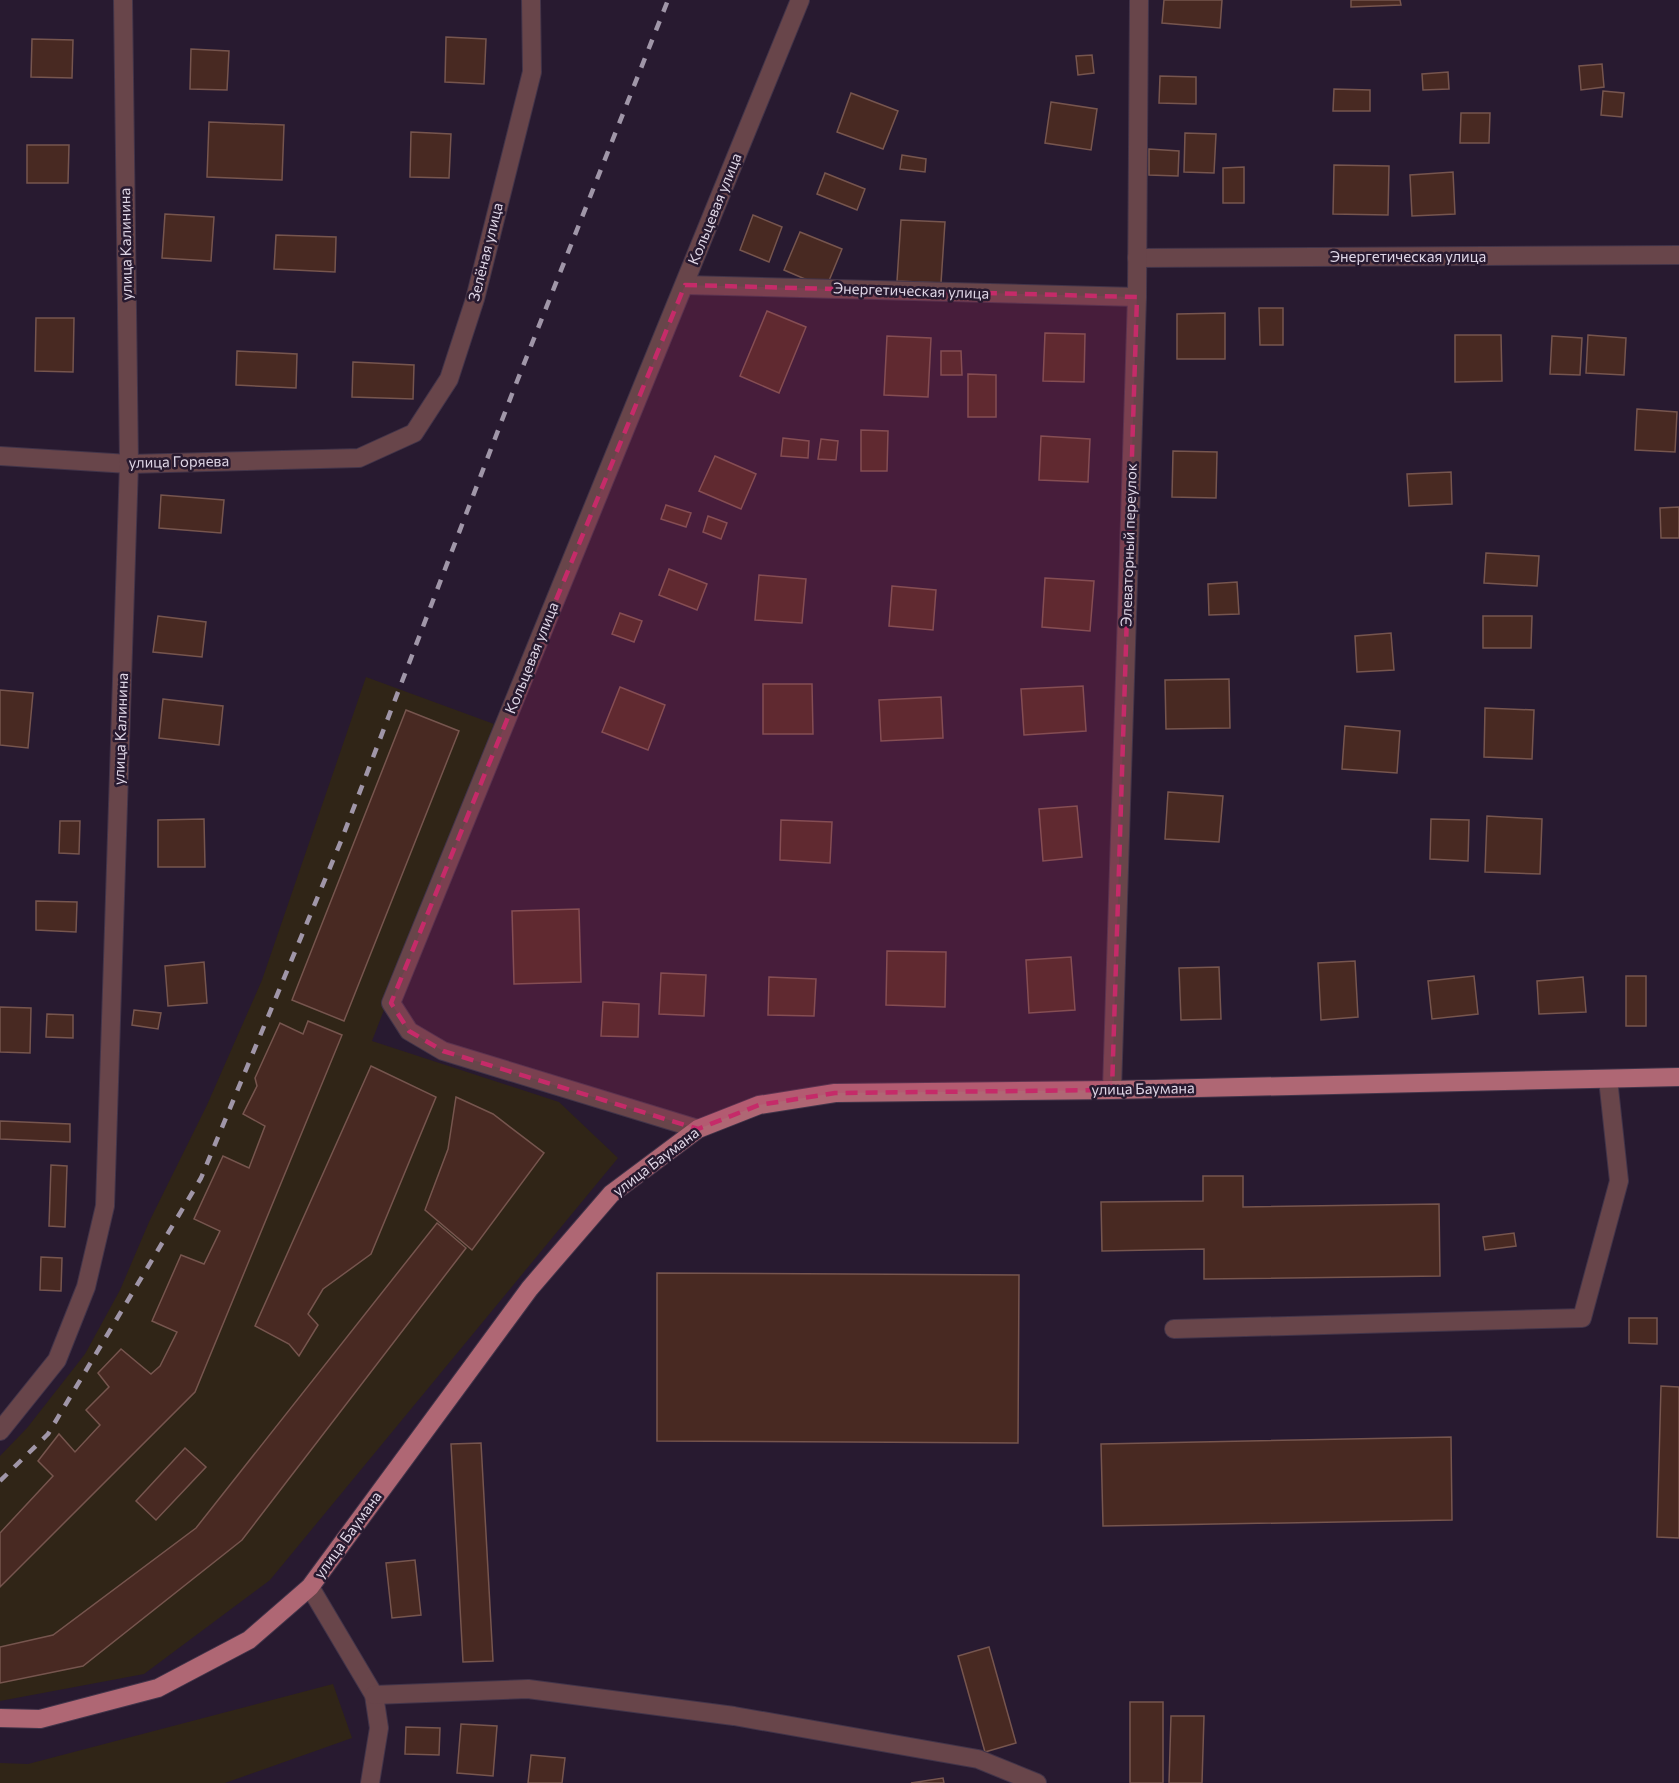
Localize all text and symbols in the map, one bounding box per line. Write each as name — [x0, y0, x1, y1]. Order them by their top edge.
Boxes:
street label: Кольцевая улица — [683, 150, 745, 267]
street label: улица Калинина — [115, 188, 135, 300]
street label: Зелёная улица — [464, 200, 506, 303]
street label: Энергетическая улица — [1330, 247, 1486, 265]
street label: Энергетическая улица — [833, 278, 990, 302]
street label: улица Горяева — [129, 451, 229, 471]
street label: Элеваторный переулок — [1116, 463, 1140, 627]
street label: Кольцевая улица — [500, 599, 562, 716]
street label: улица Калинина — [109, 672, 131, 785]
street label: улица Баумана — [1091, 1078, 1195, 1098]
street label: улица Баумана — [609, 1123, 702, 1199]
street label: улица Баумана — [310, 1487, 385, 1582]

